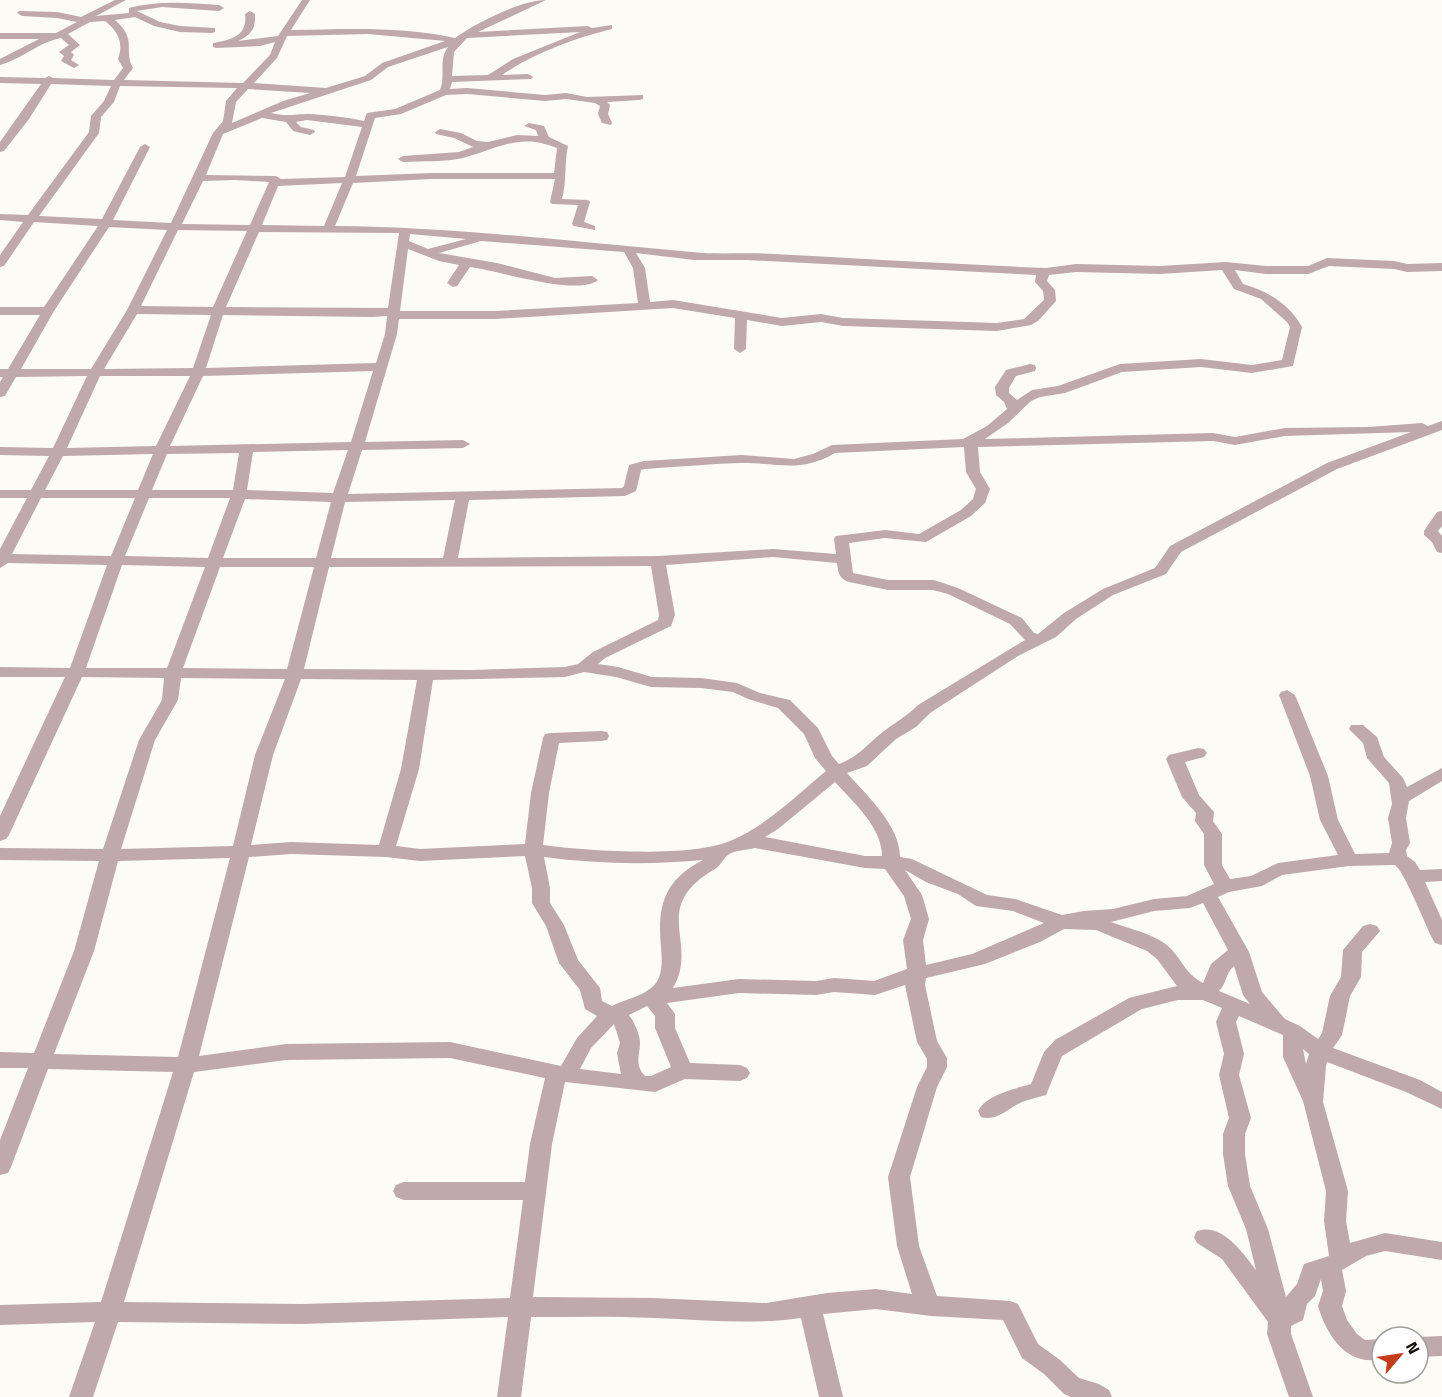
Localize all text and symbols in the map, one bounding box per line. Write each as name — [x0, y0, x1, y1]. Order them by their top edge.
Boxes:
north arrow — [1370, 1325, 1430, 1385]
text: N — [1400, 1337, 1426, 1358]

